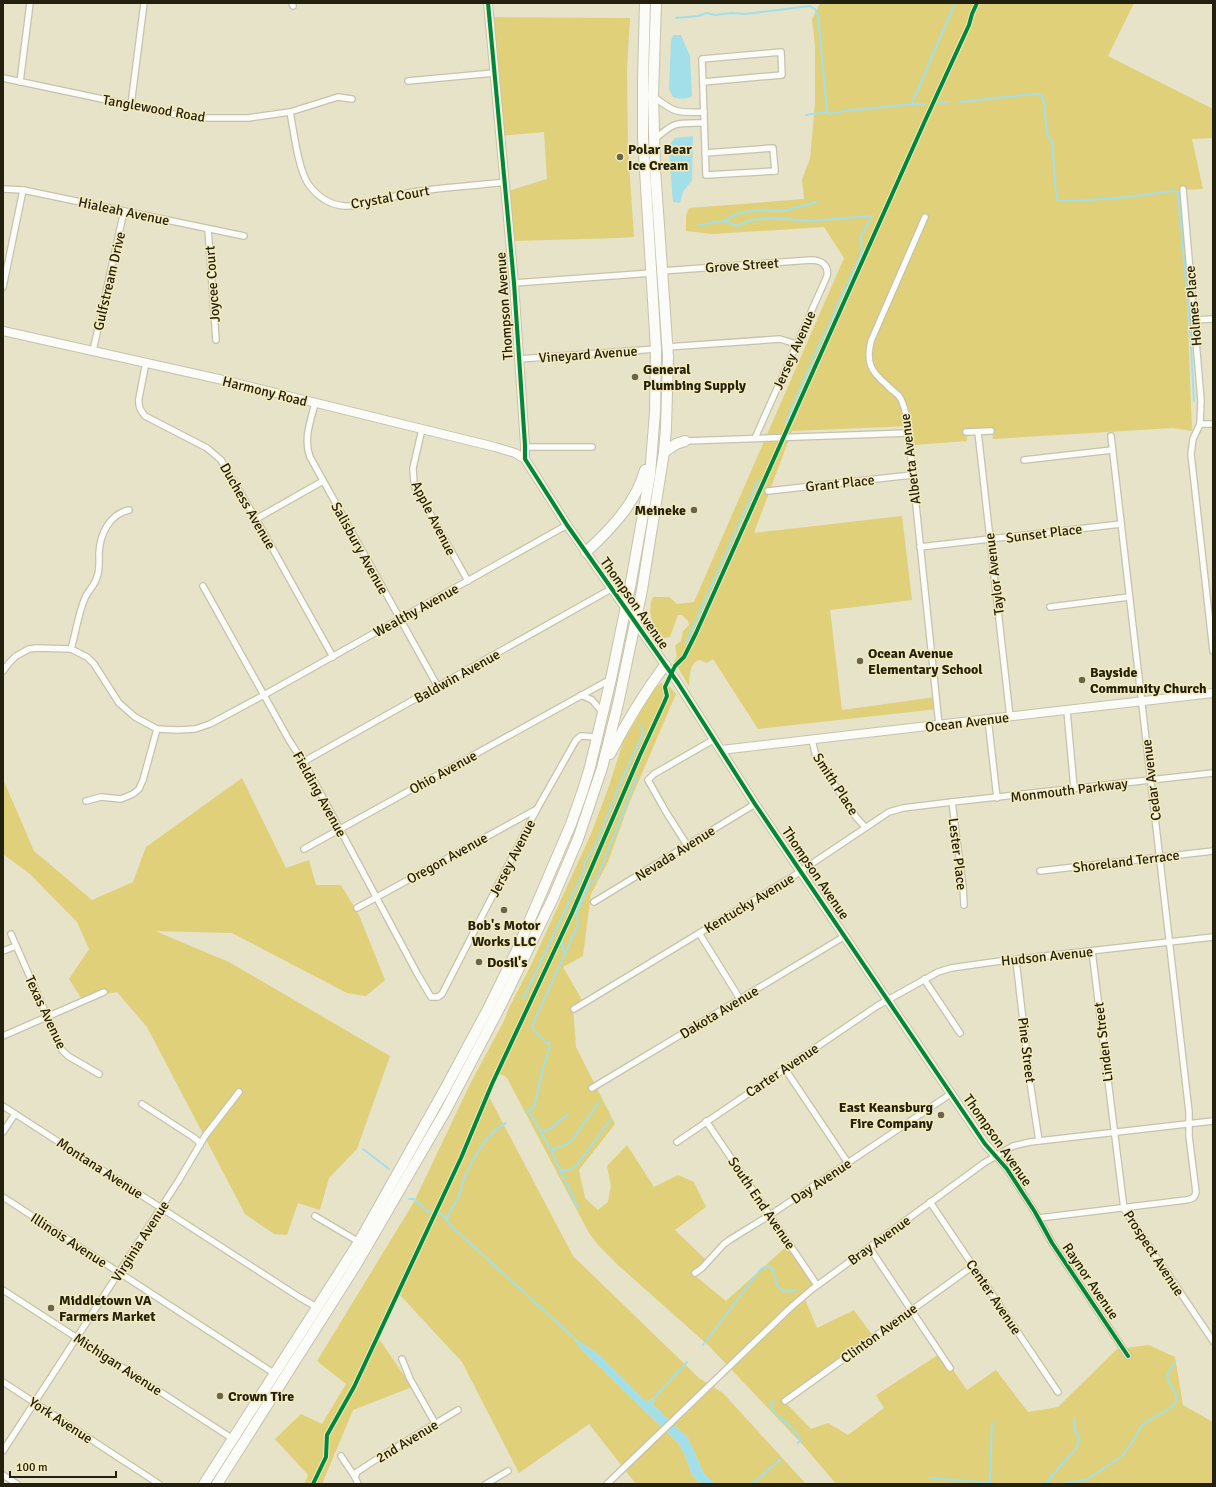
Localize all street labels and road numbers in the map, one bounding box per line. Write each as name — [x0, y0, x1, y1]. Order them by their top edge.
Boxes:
street label: Tanglewood Road — [101, 91, 206, 126]
street label: Crystal Court — [349, 182, 431, 213]
street label: Hialeah Avenue — [77, 194, 171, 229]
street label: Gulfstream Drive — [90, 230, 129, 332]
street label: Joycee Court — [201, 245, 224, 323]
street label: Thompson Avenue — [492, 251, 517, 361]
street label: Grove Street — [705, 254, 780, 277]
street label: Holmes Place — [1182, 265, 1205, 347]
street label: Jersey Avenue — [769, 308, 819, 392]
street label: Vineyard Avenue — [538, 343, 638, 366]
street label: Harmony Road — [221, 373, 309, 410]
street label: Alberta Avenue — [897, 413, 924, 505]
street label: Duchess Avenue — [216, 460, 279, 553]
street label: Grant Place — [805, 471, 875, 496]
street label: Apple Avenue — [408, 478, 460, 558]
street label: Salisbury Avenue — [327, 499, 392, 597]
street label: Sunset Place — [1005, 520, 1083, 547]
street label: Taylor Avenue — [981, 532, 1008, 616]
street label: Thompson Avenue — [597, 554, 673, 653]
street label: Wealthy Avenue — [371, 580, 462, 641]
street label: Baldwin Avenue — [411, 646, 503, 707]
street label: Ocean Avenue — [924, 709, 1010, 736]
street label: Cedar Avenue — [1138, 738, 1165, 822]
street label: Ohio Avenue — [406, 747, 480, 798]
street label: Fielding Avenue — [289, 748, 350, 840]
street label: Smith Place — [809, 750, 862, 819]
street label: Monmouth Parkway — [1009, 775, 1129, 806]
street label: Jersey Avenue — [486, 817, 539, 900]
street label: Lester Place — [945, 817, 970, 891]
street label: Nevada Avenue — [632, 822, 718, 885]
street label: Thompson Avenue — [778, 824, 853, 923]
street label: Oregon Avenue — [404, 829, 491, 888]
street label: Shoreland Terrace — [1072, 847, 1180, 876]
street label: Kentucky Avenue — [701, 870, 797, 937]
street label: Hudson Avenue — [1000, 943, 1094, 970]
street label: Texas Avenue — [21, 973, 70, 1052]
street label: Dakota Avenue — [677, 982, 762, 1043]
street label: Linden Street — [1090, 1001, 1117, 1083]
street label: Pine Street — [1014, 1016, 1039, 1084]
street label: Carter Avenue — [742, 1040, 822, 1101]
street label: Thompson Avenue — [960, 1091, 1036, 1190]
street label: Montana Avenue — [53, 1134, 146, 1203]
street label: South End Avenue — [724, 1154, 799, 1253]
street label: Day Avenue — [788, 1155, 855, 1208]
street label: Virginia Avenue — [108, 1197, 173, 1285]
street label: Prospect Avenue — [1120, 1207, 1188, 1299]
street label: Illinois Avenue — [27, 1209, 110, 1271]
street label: Bray Avenue — [845, 1212, 914, 1269]
street label: Raynor Avenue — [1059, 1240, 1122, 1323]
street label: Center Avenue — [962, 1257, 1025, 1338]
street label: Clinton Avenue — [838, 1300, 921, 1367]
street label: Michigan Avenue — [70, 1329, 165, 1399]
street label: York Avenue — [26, 1394, 96, 1447]
street label: 2nd Avenue — [373, 1416, 441, 1467]

